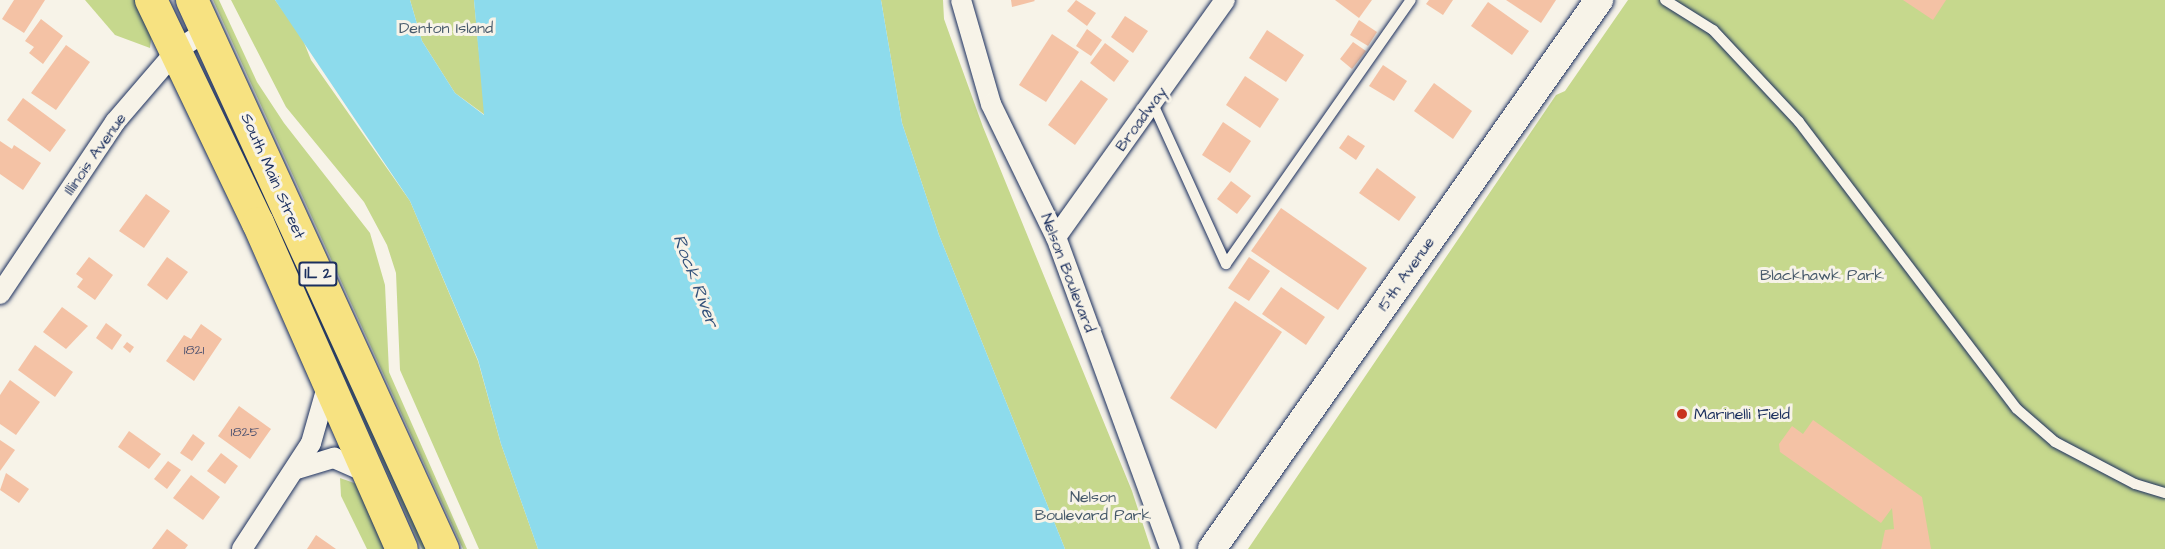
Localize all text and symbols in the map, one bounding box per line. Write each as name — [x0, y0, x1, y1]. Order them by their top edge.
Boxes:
park label: Denton Island — [399, 18, 493, 38]
street label: Broadway — [1111, 83, 1171, 155]
street label: Illinois Avenue — [60, 109, 130, 199]
street label: South Main Street — [237, 110, 309, 242]
street label: Nelson Boulevard — [1036, 211, 1100, 335]
water label: Rock River — [668, 232, 722, 330]
street label: 15th Avenue — [1373, 233, 1439, 315]
road number: IL 2 — [297, 262, 339, 286]
park label: Blackhawk Park — [1760, 265, 1884, 285]
house number: 1821 — [184, 342, 204, 358]
place label: Marinelli Field — [1694, 404, 1790, 424]
marker: Marinelli Field — [1675, 407, 1689, 421]
house number: 1825 — [231, 424, 259, 440]
park label: Nelson Boulevard Park — [1035, 487, 1151, 525]

